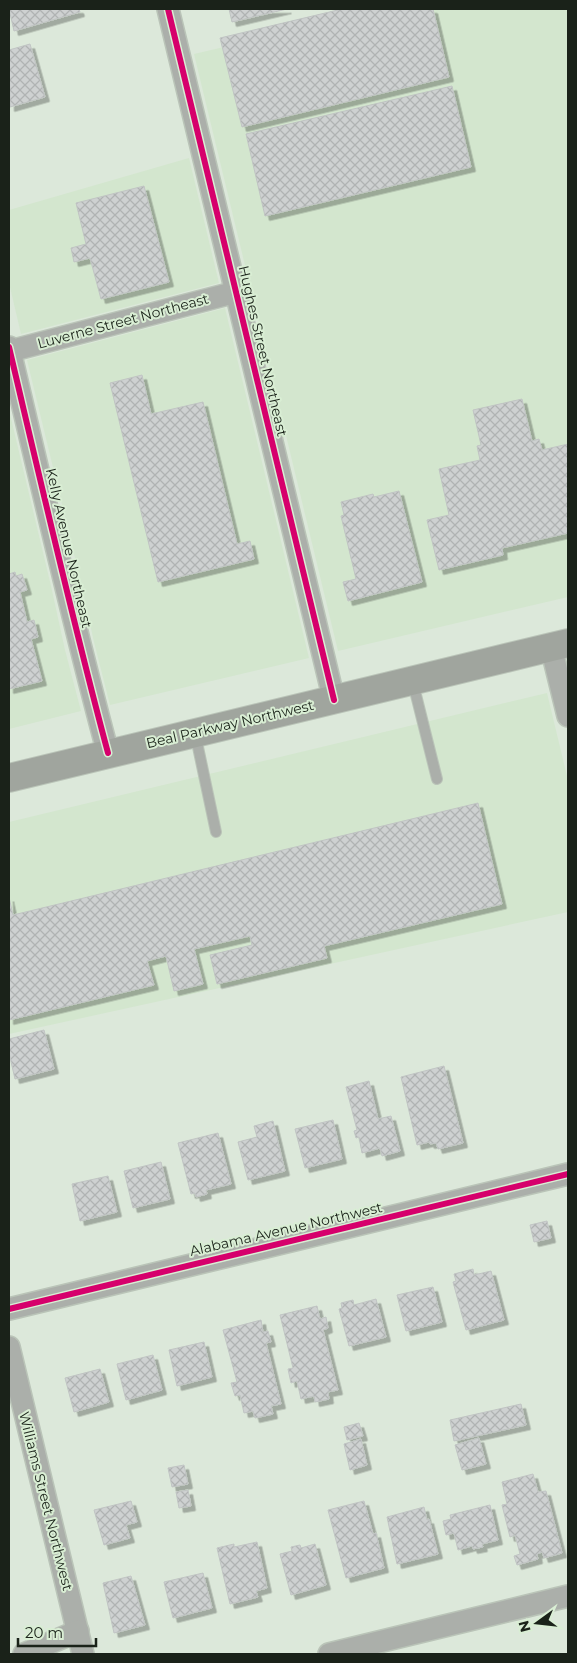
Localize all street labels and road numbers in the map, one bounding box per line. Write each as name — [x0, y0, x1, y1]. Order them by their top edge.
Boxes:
street label: Hughes Street Northeast — [235, 264, 292, 439]
street label: Luverne Street Northeast — [35, 289, 211, 353]
street label: Kelly Avenue Northeast — [42, 466, 96, 630]
street label: Beal Parkway Northwest — [144, 696, 316, 752]
street label: Alabama Avenue Northwest — [188, 1198, 384, 1260]
street label: Williams Street Northwest — [15, 1410, 77, 1593]

